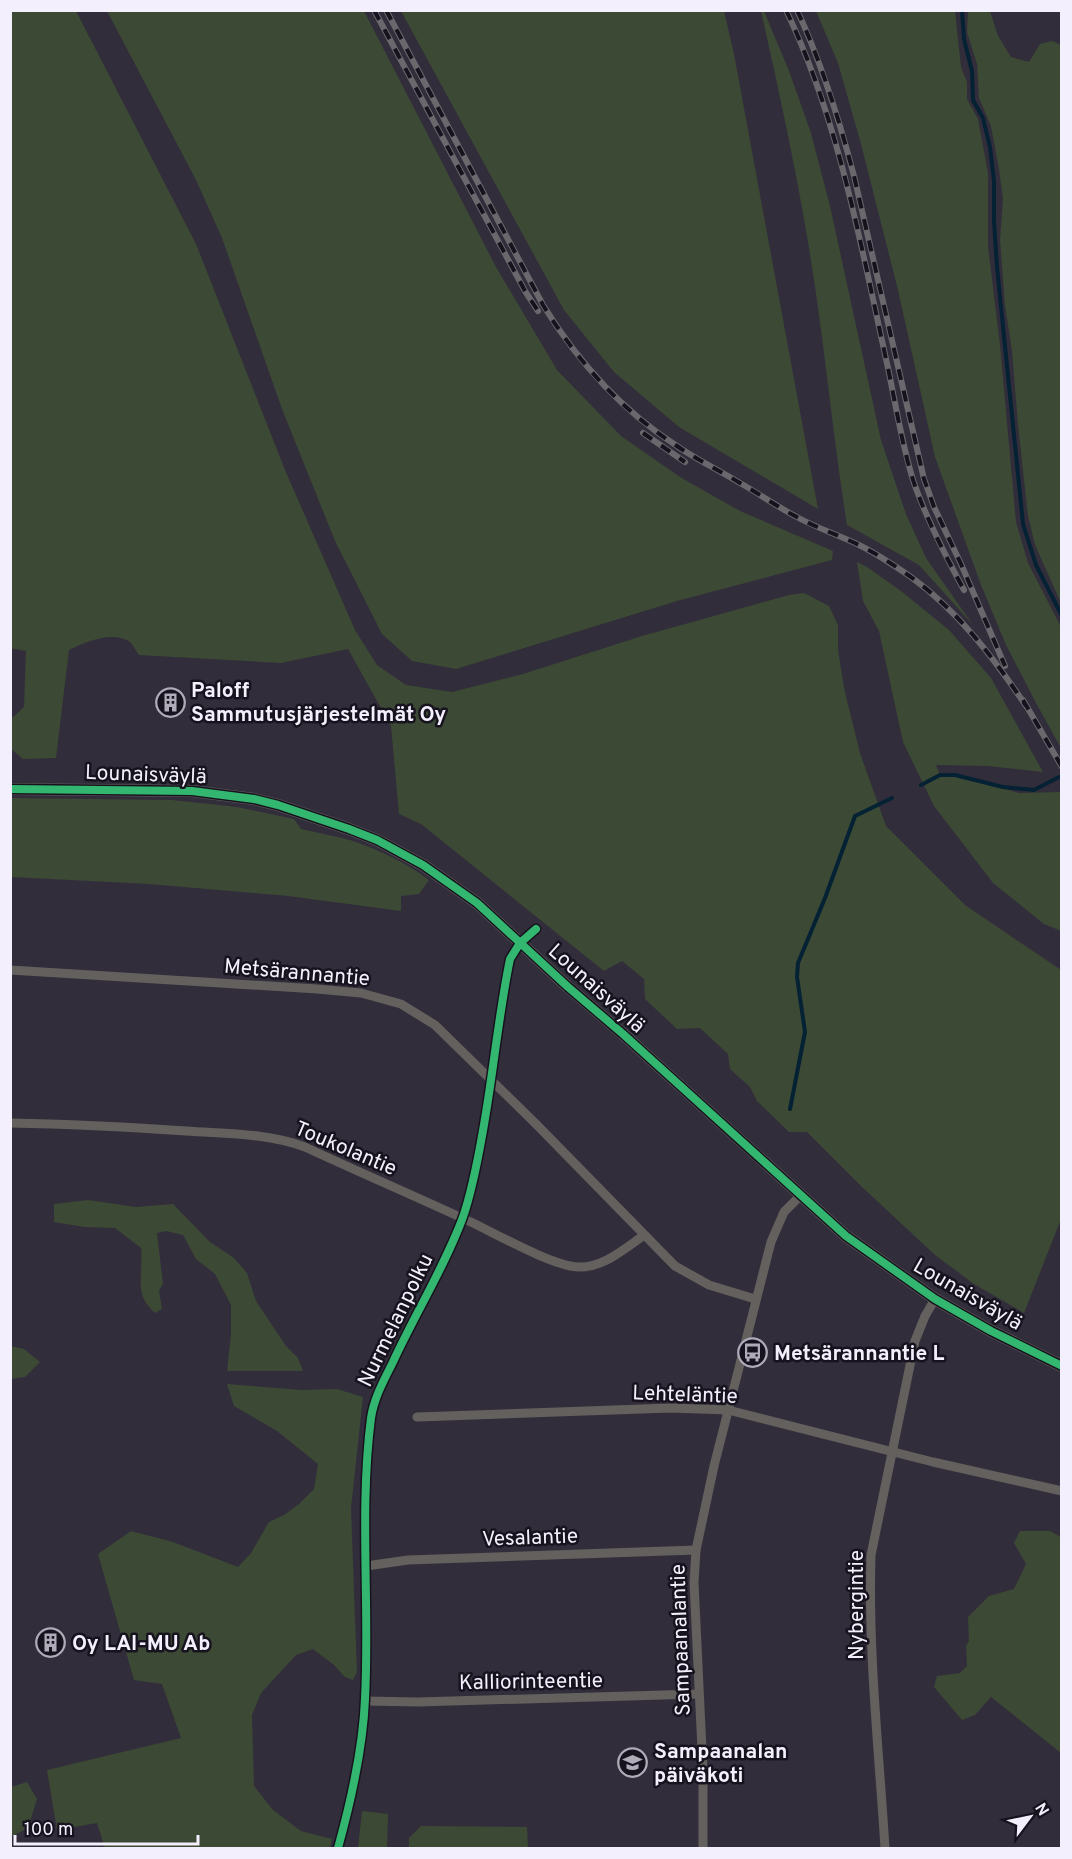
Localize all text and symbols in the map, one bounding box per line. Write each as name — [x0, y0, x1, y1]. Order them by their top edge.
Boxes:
place label: Paloff Sammutusjärjestelmät Oy — [191, 678, 446, 729]
building icon: Paloff Sammutusjärjestelmät Oy — [154, 686, 186, 718]
street label: Lounaisväylä — [85, 760, 207, 791]
street label: Lounaisväylä — [542, 938, 650, 1040]
street label: Metsärannantie — [223, 954, 371, 993]
street label: Toukolantie — [290, 1116, 401, 1183]
street label: Nurmelanpolku — [352, 1249, 440, 1392]
street label: Lounaisväylä — [908, 1253, 1027, 1337]
bus stop icon: Metsärannantie L — [737, 1337, 769, 1369]
place label: Metsärannantie L — [774, 1341, 944, 1368]
street label: Lehteläntie — [632, 1380, 738, 1411]
street label: Vesalantie — [482, 1523, 578, 1554]
street label: Nybergintie — [844, 1550, 871, 1660]
street label: Sampaanalantie — [665, 1563, 698, 1716]
building icon: Oy LAI-MU Ab — [35, 1627, 67, 1659]
place label: Oy LAI-MU Ab — [72, 1631, 210, 1658]
street label: Kalliorinteentie — [459, 1668, 603, 1697]
place label: Sampaanalan päiväkoti — [654, 1739, 788, 1790]
school or university icon: Sampaanalan päiväkoti — [617, 1747, 649, 1779]
north arrow — [1000, 1787, 1060, 1847]
text: N — [1029, 1800, 1053, 1820]
scale bar — [15, 1808, 198, 1846]
text: 100 m — [24, 1819, 73, 1842]

